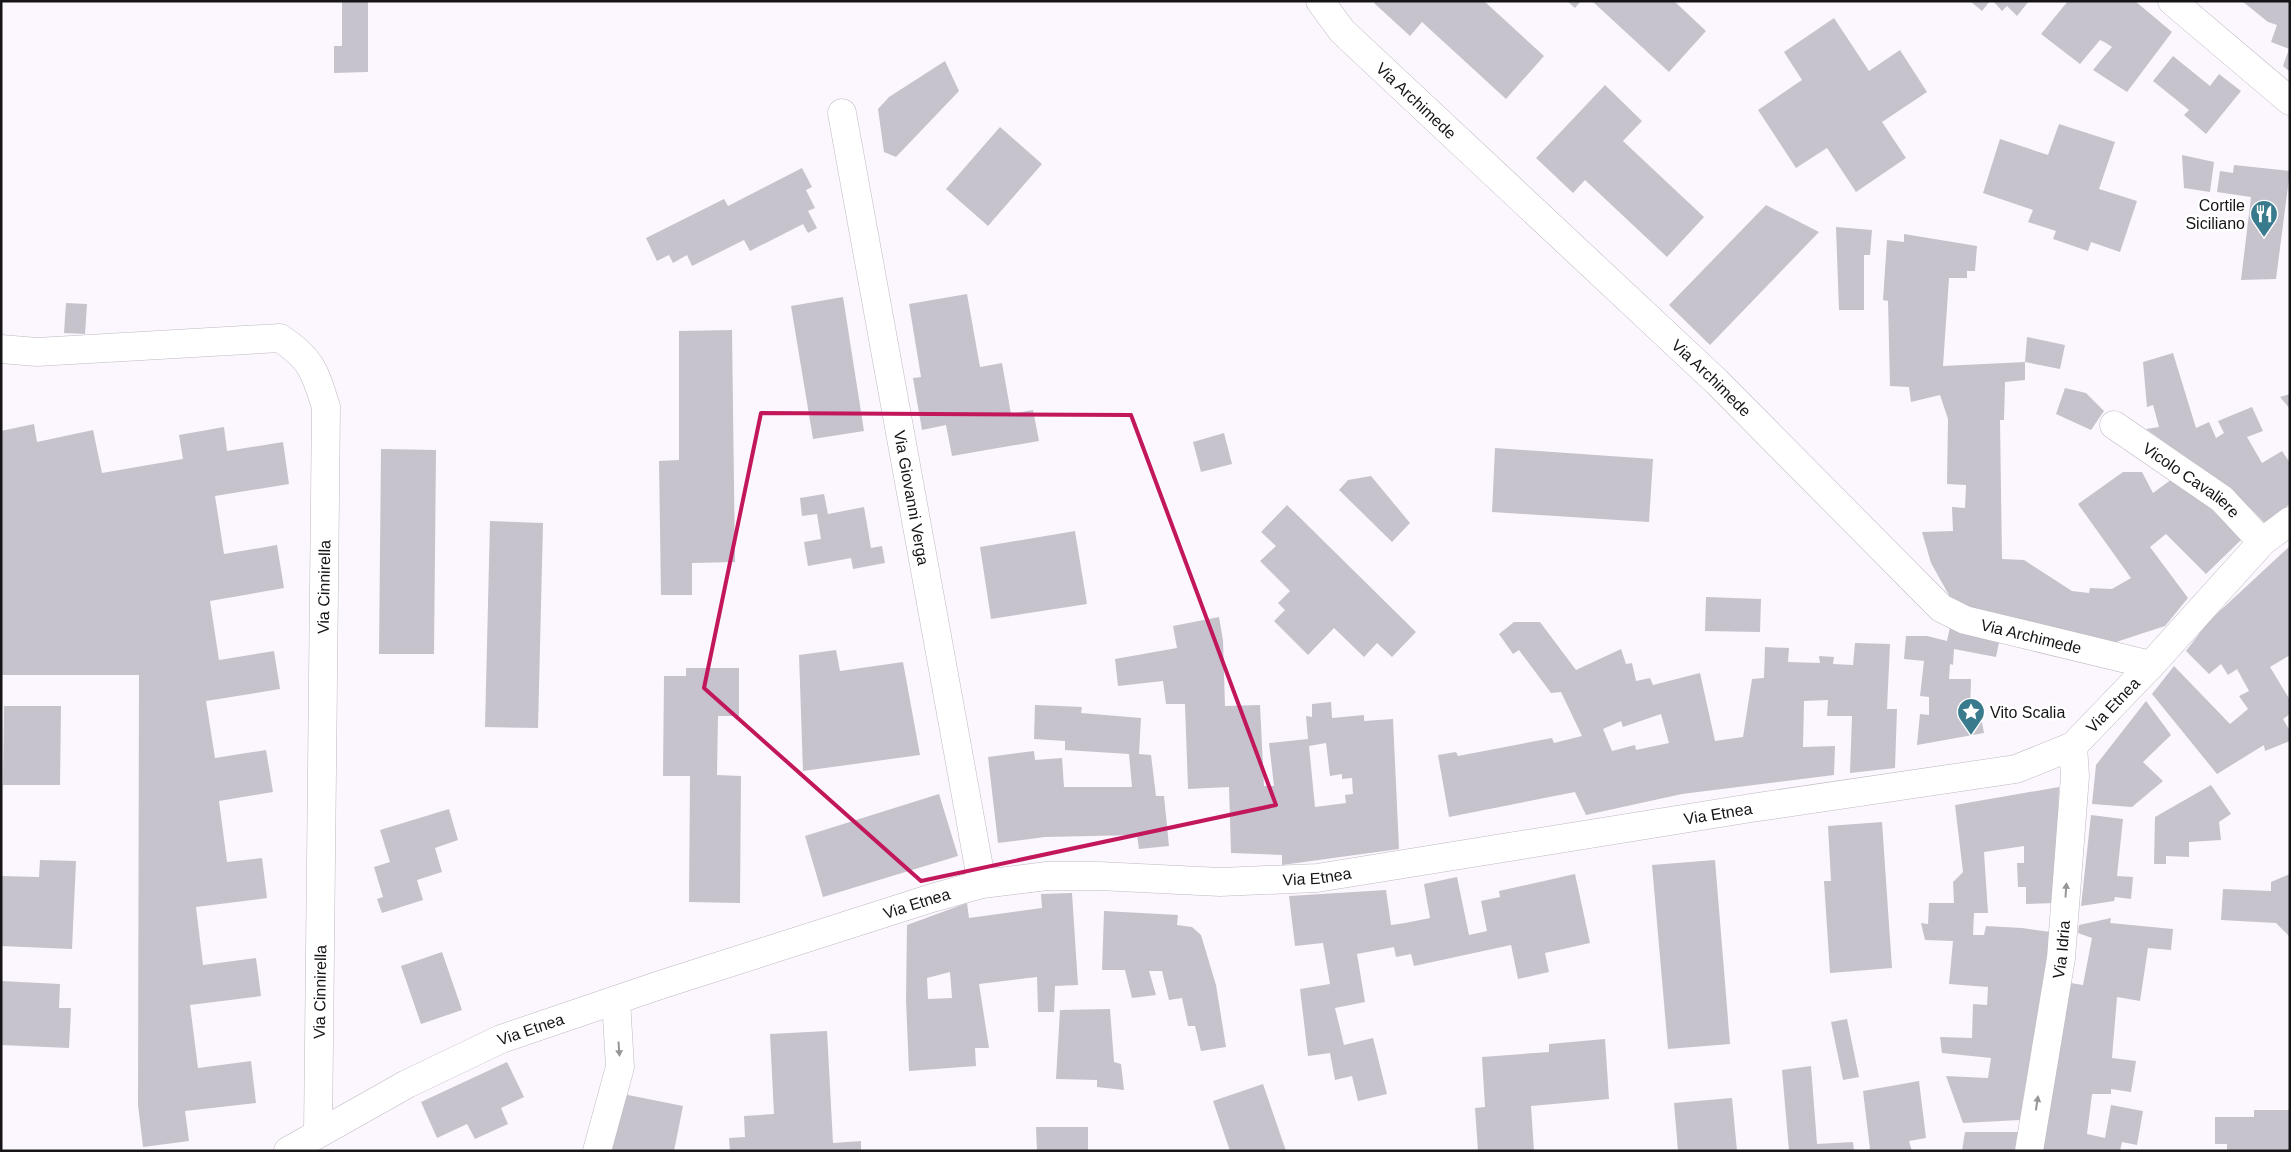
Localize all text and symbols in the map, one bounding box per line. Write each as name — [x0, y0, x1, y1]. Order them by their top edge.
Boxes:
street label: Via Archimede — [1373, 59, 1460, 142]
place label: Cortile Siciliano — [2185, 197, 2245, 232]
restaurant icon: Cortile Siciliano — [2249, 199, 2279, 238]
street label: Via Archimede — [1669, 336, 1755, 420]
street label: Via Giovanni Verga — [891, 429, 932, 567]
street label: Vicolo Cavaliere — [2140, 439, 2243, 521]
street label: Via Cinnirella — [315, 540, 333, 634]
street label: Via Archimede — [1979, 616, 2083, 656]
street label: Via Etnea — [2083, 674, 2143, 736]
place icon: Vito Scalia — [1956, 697, 1986, 736]
place label: Vito Scalia — [1990, 704, 2065, 721]
street label: Via Etnea — [1682, 799, 1753, 827]
street label: Via Etnea — [1282, 864, 1353, 888]
one-way arrow — [2062, 882, 2070, 898]
street label: Via Etnea — [881, 885, 952, 922]
street label: Via Idria — [2049, 920, 2072, 980]
street label: Via Cinnirella — [311, 945, 329, 1039]
street label: Via Etnea — [495, 1010, 566, 1048]
one-way arrow — [615, 1041, 623, 1057]
one-way arrow — [2033, 1094, 2041, 1110]

